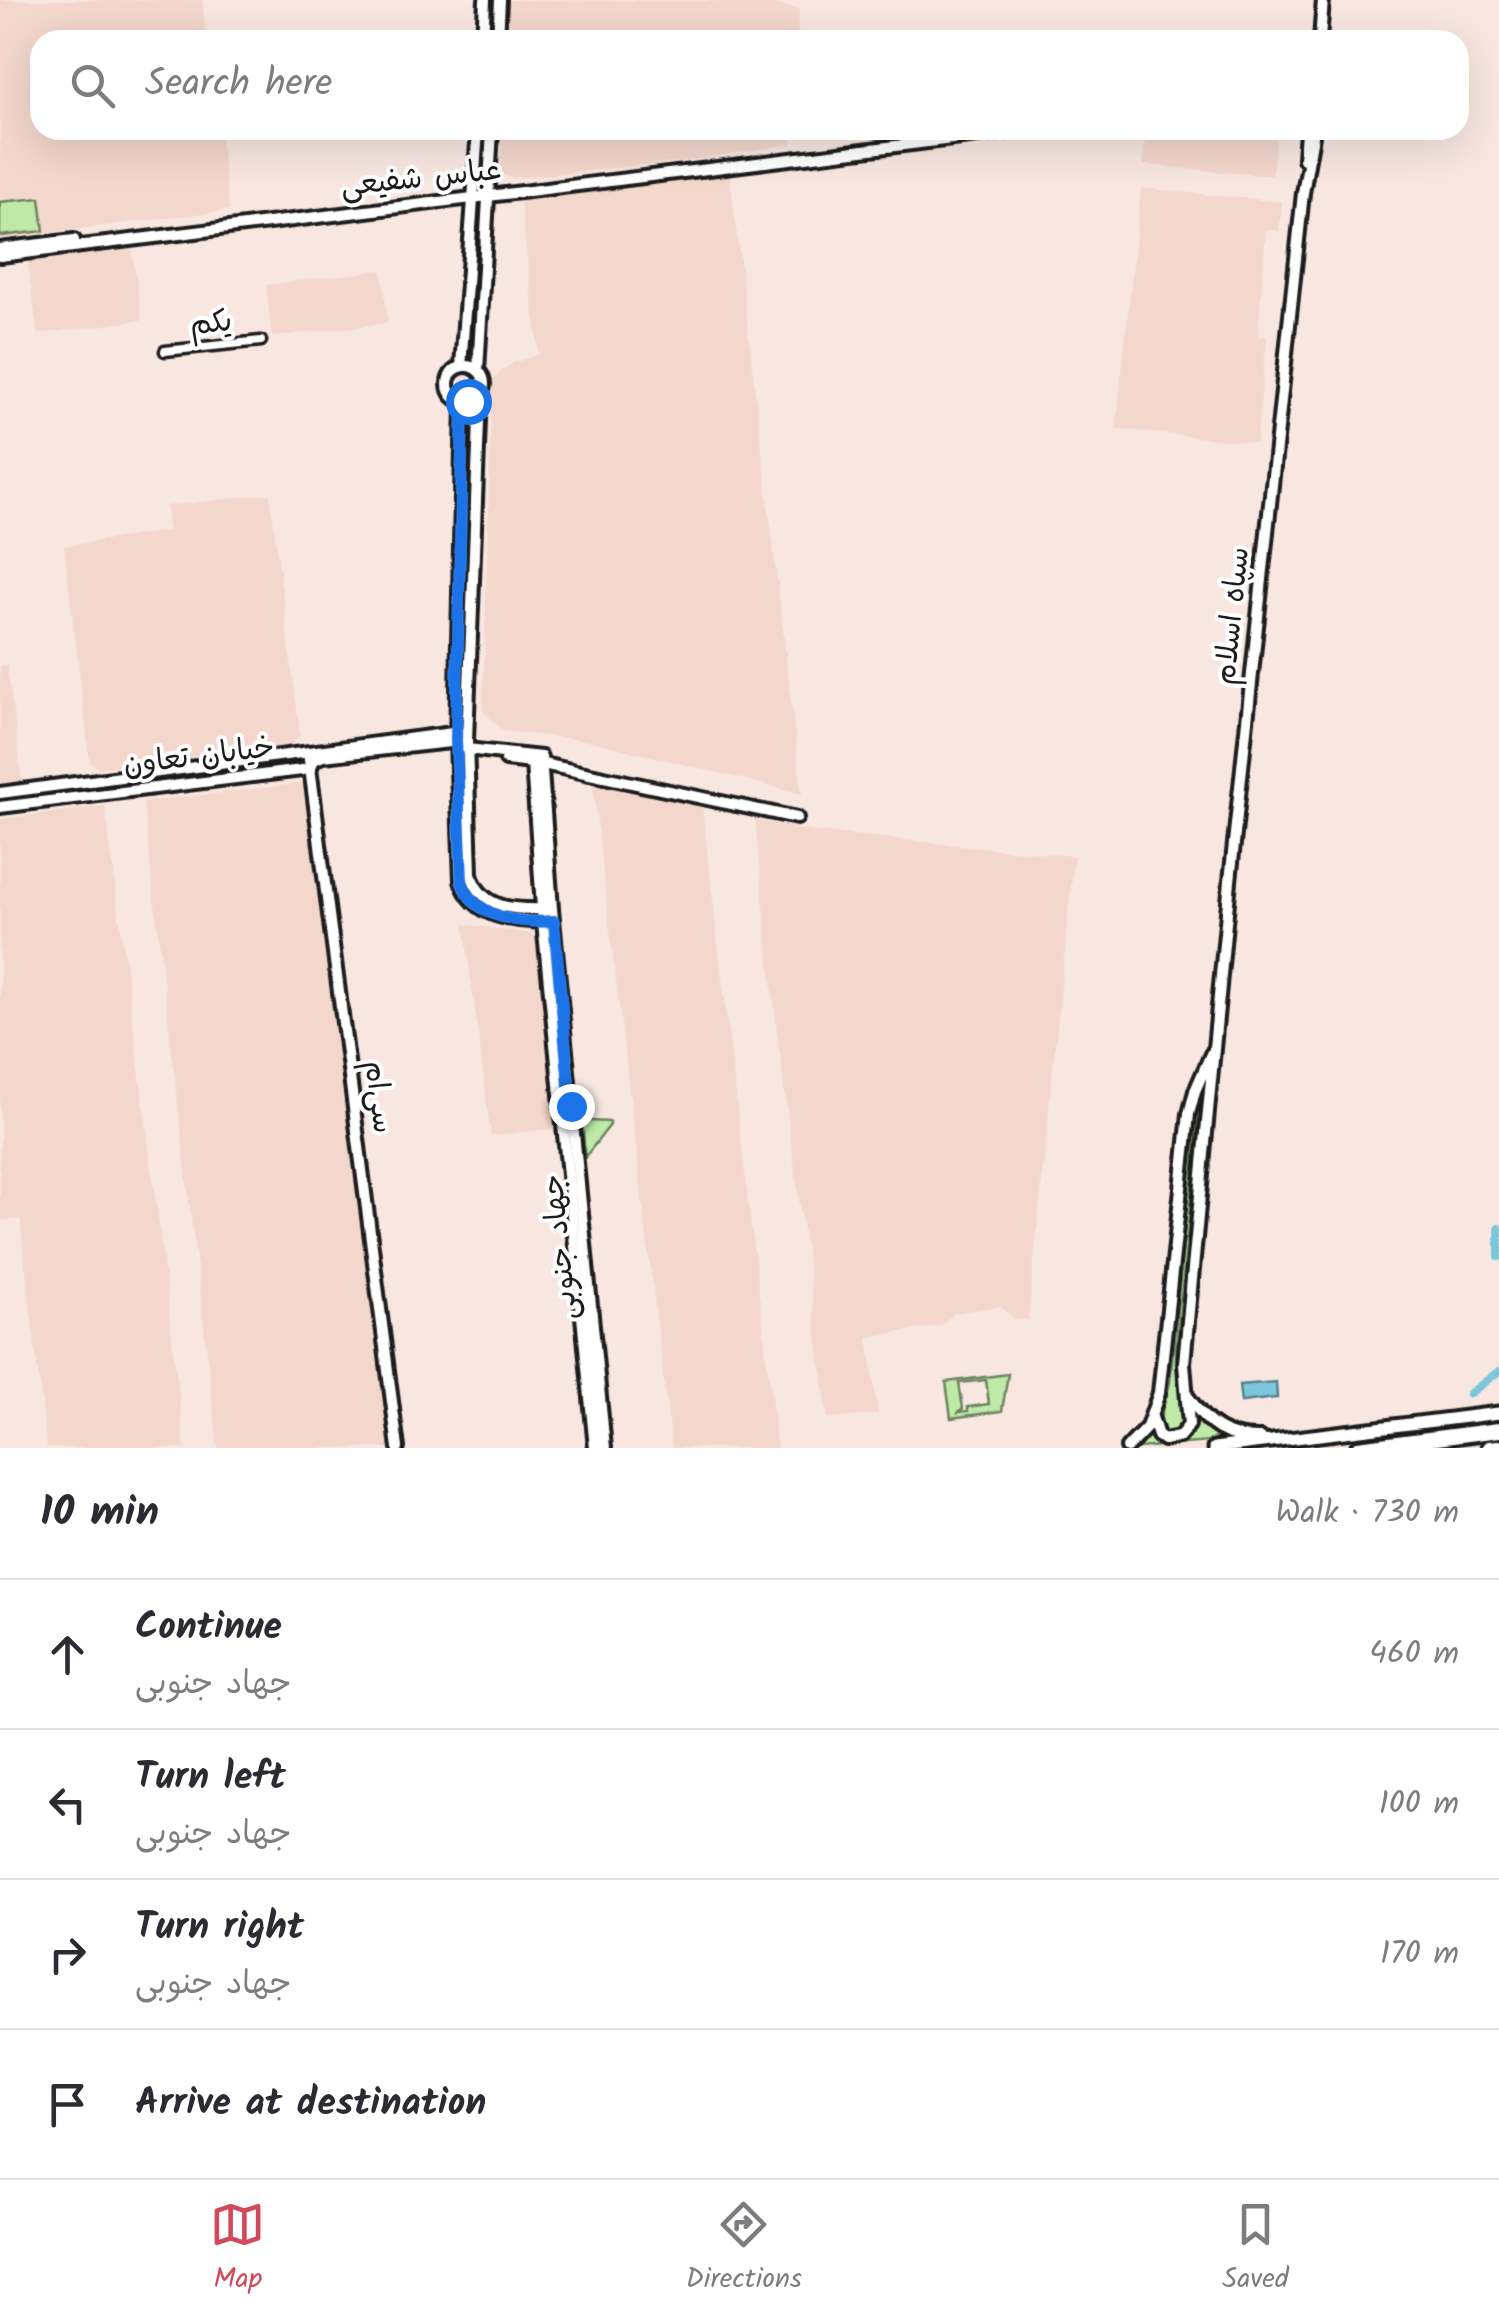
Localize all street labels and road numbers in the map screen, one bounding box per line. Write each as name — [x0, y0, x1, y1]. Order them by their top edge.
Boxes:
street label: عباس شفیعی — [338, 147, 504, 211]
street label: یکم — [187, 298, 235, 350]
street label: سپاه اسلام — [1202, 545, 1264, 687]
street label: خیابان تعاون — [121, 724, 277, 790]
street label: سی‌ام — [350, 1058, 406, 1136]
street label: جهاد جنوبی — [529, 1172, 593, 1322]

